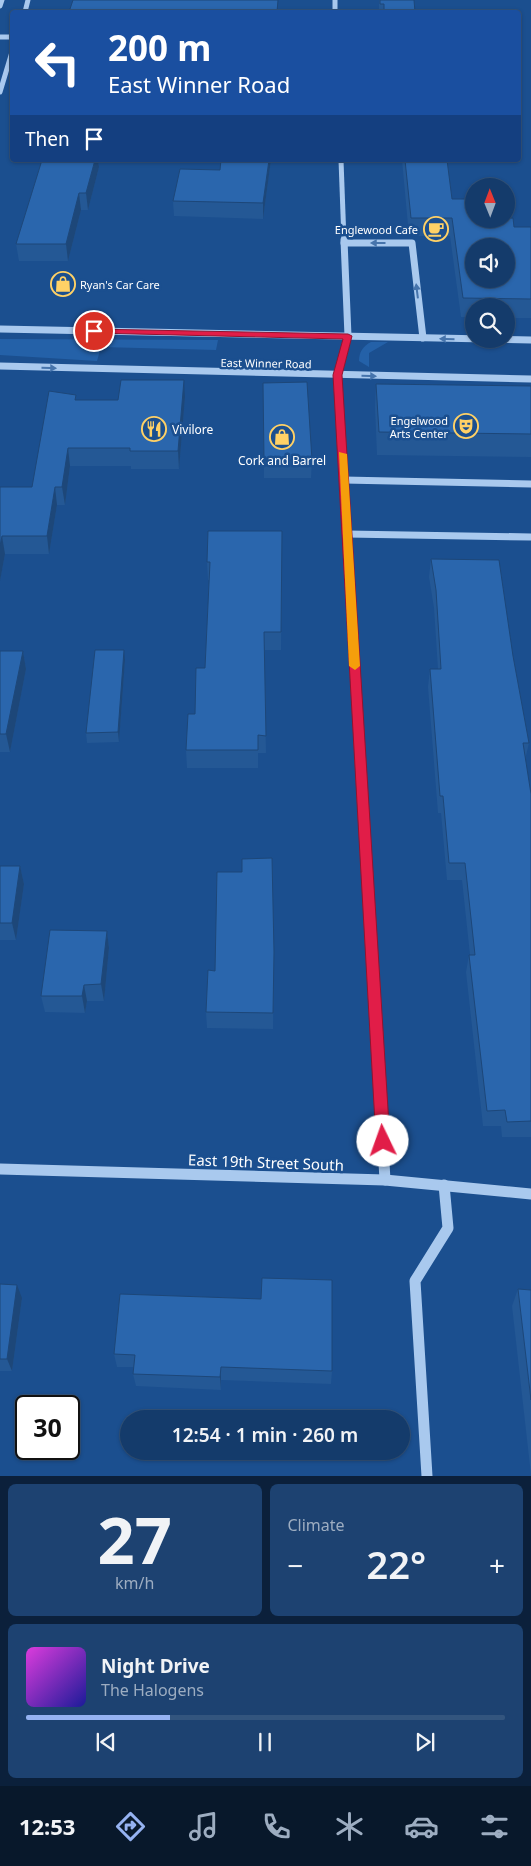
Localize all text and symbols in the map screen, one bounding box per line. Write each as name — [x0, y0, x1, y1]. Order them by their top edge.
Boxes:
text: 200 m — [108, 24, 211, 71]
icon: left — [25, 30, 90, 95]
text: East Winner Road — [108, 69, 290, 99]
icon: arrive — [80, 125, 108, 153]
text: Then — [25, 126, 70, 152]
north arrow — [465, 178, 515, 228]
map controls — [465, 178, 515, 348]
cafe icon: Englewood Cafe — [423, 216, 449, 242]
place label: Englewood Cafe — [335, 222, 418, 237]
button: sound — [465, 238, 515, 288]
one-way arrow — [370, 239, 386, 247]
shop icon: Ryan's Car Care — [50, 271, 76, 297]
place label: Ryan's Car Care — [80, 277, 160, 292]
one-way arrow — [413, 282, 421, 298]
button: search — [465, 298, 515, 348]
pin — [73, 310, 115, 352]
icon: arrive — [80, 317, 108, 345]
one-way arrow — [439, 334, 455, 342]
street label: East Winner Road — [220, 355, 312, 371]
one-way arrow — [41, 364, 57, 372]
one-way arrow — [361, 372, 377, 380]
place label: Engelwood Arts Center — [390, 413, 448, 441]
theatre icon: Engelwood Arts Center — [453, 413, 479, 439]
restaurant icon: Vivilore — [141, 416, 167, 442]
place label: Vivilore — [172, 421, 214, 438]
shop icon: Cork and Barrel — [269, 424, 295, 450]
place label: Cork and Barrel — [238, 452, 326, 469]
position arrow — [356, 1114, 408, 1166]
street label: East 19th Street South — [188, 1149, 344, 1175]
speed limit sign: 30 — [15, 1395, 80, 1460]
text: 12:54 · 1 min · 260 m — [172, 1422, 358, 1448]
text: 27 — [98, 1495, 172, 1583]
text: Climate — [288, 1514, 345, 1536]
text: 22° — [366, 1538, 426, 1590]
text: − — [288, 1546, 304, 1584]
text: + — [489, 1546, 505, 1584]
text: km/h — [115, 1572, 154, 1594]
text: Night Drive — [101, 1653, 210, 1679]
text: The Halogens — [101, 1679, 204, 1701]
icon: previous — [92, 1728, 120, 1756]
icon: pause — [251, 1728, 279, 1756]
icon: next — [411, 1728, 439, 1756]
icon: directions — [113, 1809, 148, 1844]
icon: music — [186, 1809, 221, 1844]
icon: phone — [259, 1809, 294, 1844]
icon: climate — [332, 1809, 367, 1844]
icon: car — [404, 1809, 439, 1844]
icon: filters — [477, 1809, 512, 1844]
text: 12:53 — [19, 1811, 75, 1841]

